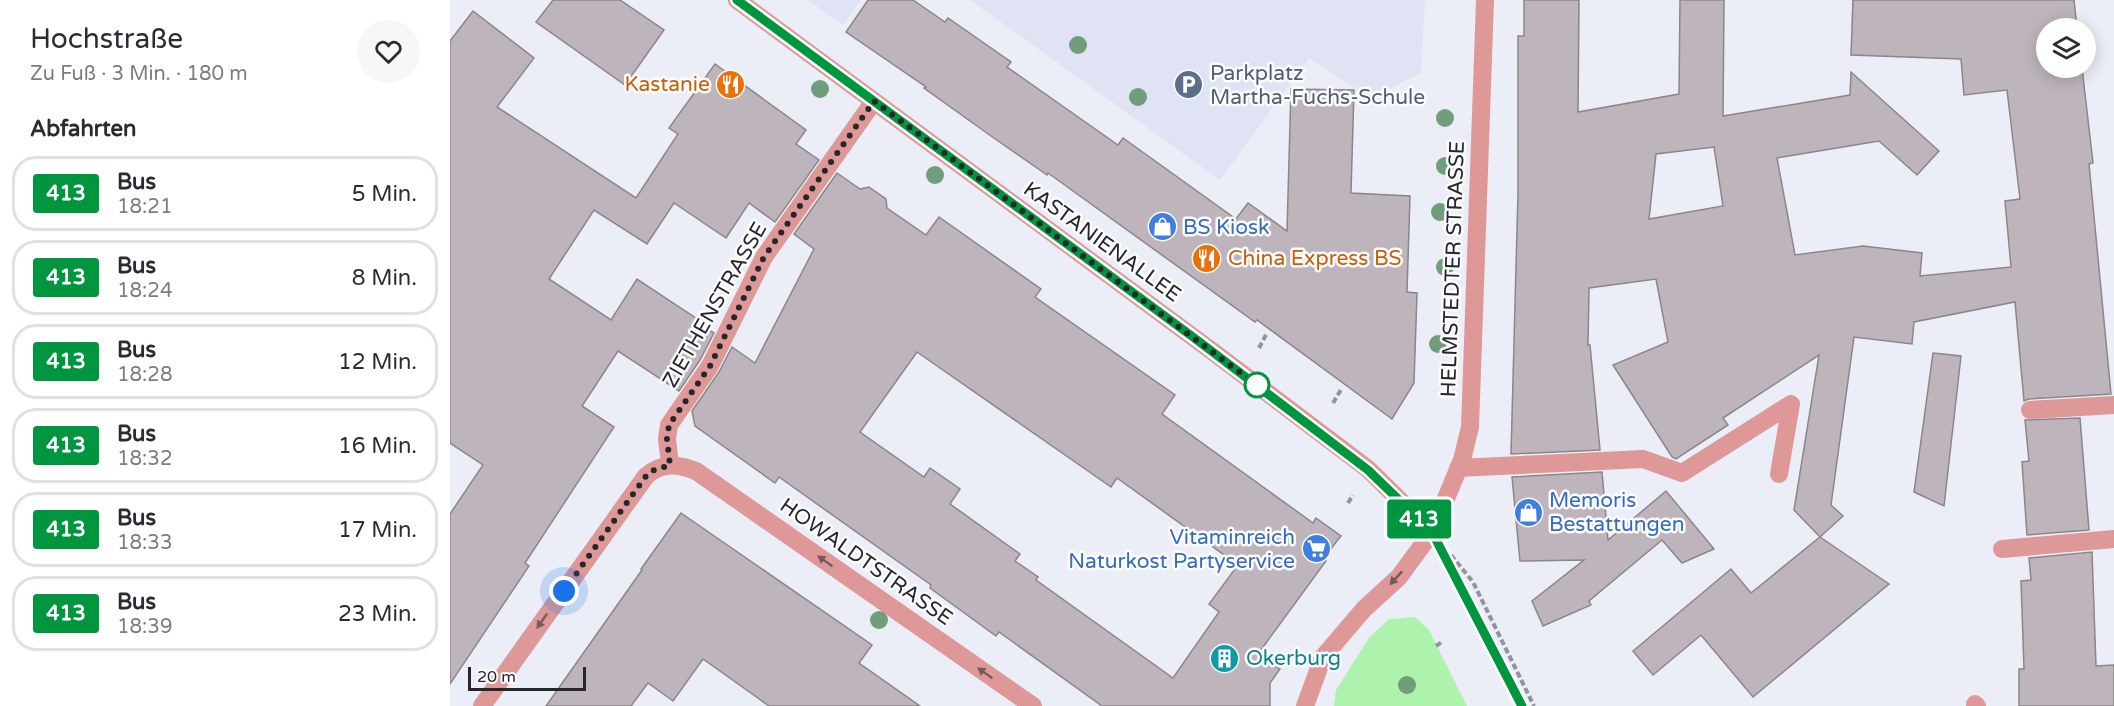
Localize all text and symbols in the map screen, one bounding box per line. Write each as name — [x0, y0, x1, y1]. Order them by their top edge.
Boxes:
map controls — [2036, 18, 2096, 78]
button: layers — [2036, 18, 2096, 78]
button: heart — [357, 20, 420, 83]
text: Hochstraße — [30, 22, 183, 56]
place label: Parkplatz Martha-Fuchs-Schule — [1210, 61, 1425, 110]
text: Zu Fuß · 3 Min. · 180 m — [30, 62, 248, 86]
restaurant icon: Kastanie — [715, 68, 747, 100]
parking icon: Parkplatz Martha-Fuchs-Schule — [1173, 69, 1205, 101]
place label: Kastanie — [624, 72, 710, 97]
text: Abfahrten — [30, 116, 136, 142]
street label: HELMSTEDTER STRASSE — [1436, 140, 1470, 398]
text: Bus — [117, 169, 156, 195]
street label: KASTANIENALLEE — [1018, 177, 1186, 307]
text: 413 — [46, 181, 86, 206]
text: 5 Min. — [352, 181, 417, 207]
text: 18:21 — [117, 195, 172, 219]
shop icon: BS Kiosk — [1146, 211, 1178, 243]
place label: BS Kiosk — [1183, 215, 1270, 240]
street label: ZIETHENSTRASSE — [658, 218, 772, 392]
restaurant icon: China Express BS — [1191, 242, 1223, 274]
place label: China Express BS — [1228, 246, 1401, 271]
text: Bus — [117, 253, 156, 279]
text: 413 — [46, 265, 86, 290]
text: 8 Min. — [352, 265, 417, 291]
text: 18:24 — [117, 279, 172, 303]
text: Bus — [117, 337, 156, 363]
text: 413 — [46, 349, 86, 374]
text: 12 Min. — [338, 349, 417, 375]
text: 18:28 — [117, 363, 172, 387]
unlabelled marker — [1244, 372, 1270, 398]
text: Bus — [117, 421, 156, 447]
text: 413 — [46, 433, 86, 458]
text: 16 Min. — [338, 433, 417, 459]
text: 18:32 — [117, 447, 172, 471]
place label: Memoris Bestattungen — [1549, 488, 1684, 537]
street label: HOWALDTSTRASSE — [775, 493, 957, 631]
shop icon: Memoris Bestattungen — [1512, 496, 1544, 528]
line badge: 413 — [1384, 500, 1454, 538]
text: Bus — [117, 505, 156, 531]
text: 413 — [1399, 507, 1439, 532]
text: 413 — [46, 517, 86, 542]
text: 17 Min. — [338, 517, 417, 543]
place label: Vitaminreich Naturkost Partyservice — [1068, 525, 1295, 574]
text: 18:33 — [117, 531, 172, 555]
supermarket icon: Vitaminreich Naturkost Partyservice — [1300, 533, 1332, 565]
one-way arrow — [817, 555, 833, 567]
one-way arrow — [1390, 570, 1403, 585]
your location — [549, 576, 579, 606]
text: Bus — [117, 589, 156, 615]
text: 413 — [46, 601, 86, 626]
text: 23 Min. — [338, 601, 417, 627]
one-way arrow — [536, 613, 548, 629]
text: 18:39 — [117, 615, 172, 639]
building icon: Okerburg — [1209, 642, 1241, 674]
place label: Okerburg — [1246, 646, 1341, 671]
scale bar — [468, 664, 586, 692]
text: 20 m — [477, 667, 516, 687]
one-way arrow — [977, 667, 993, 679]

